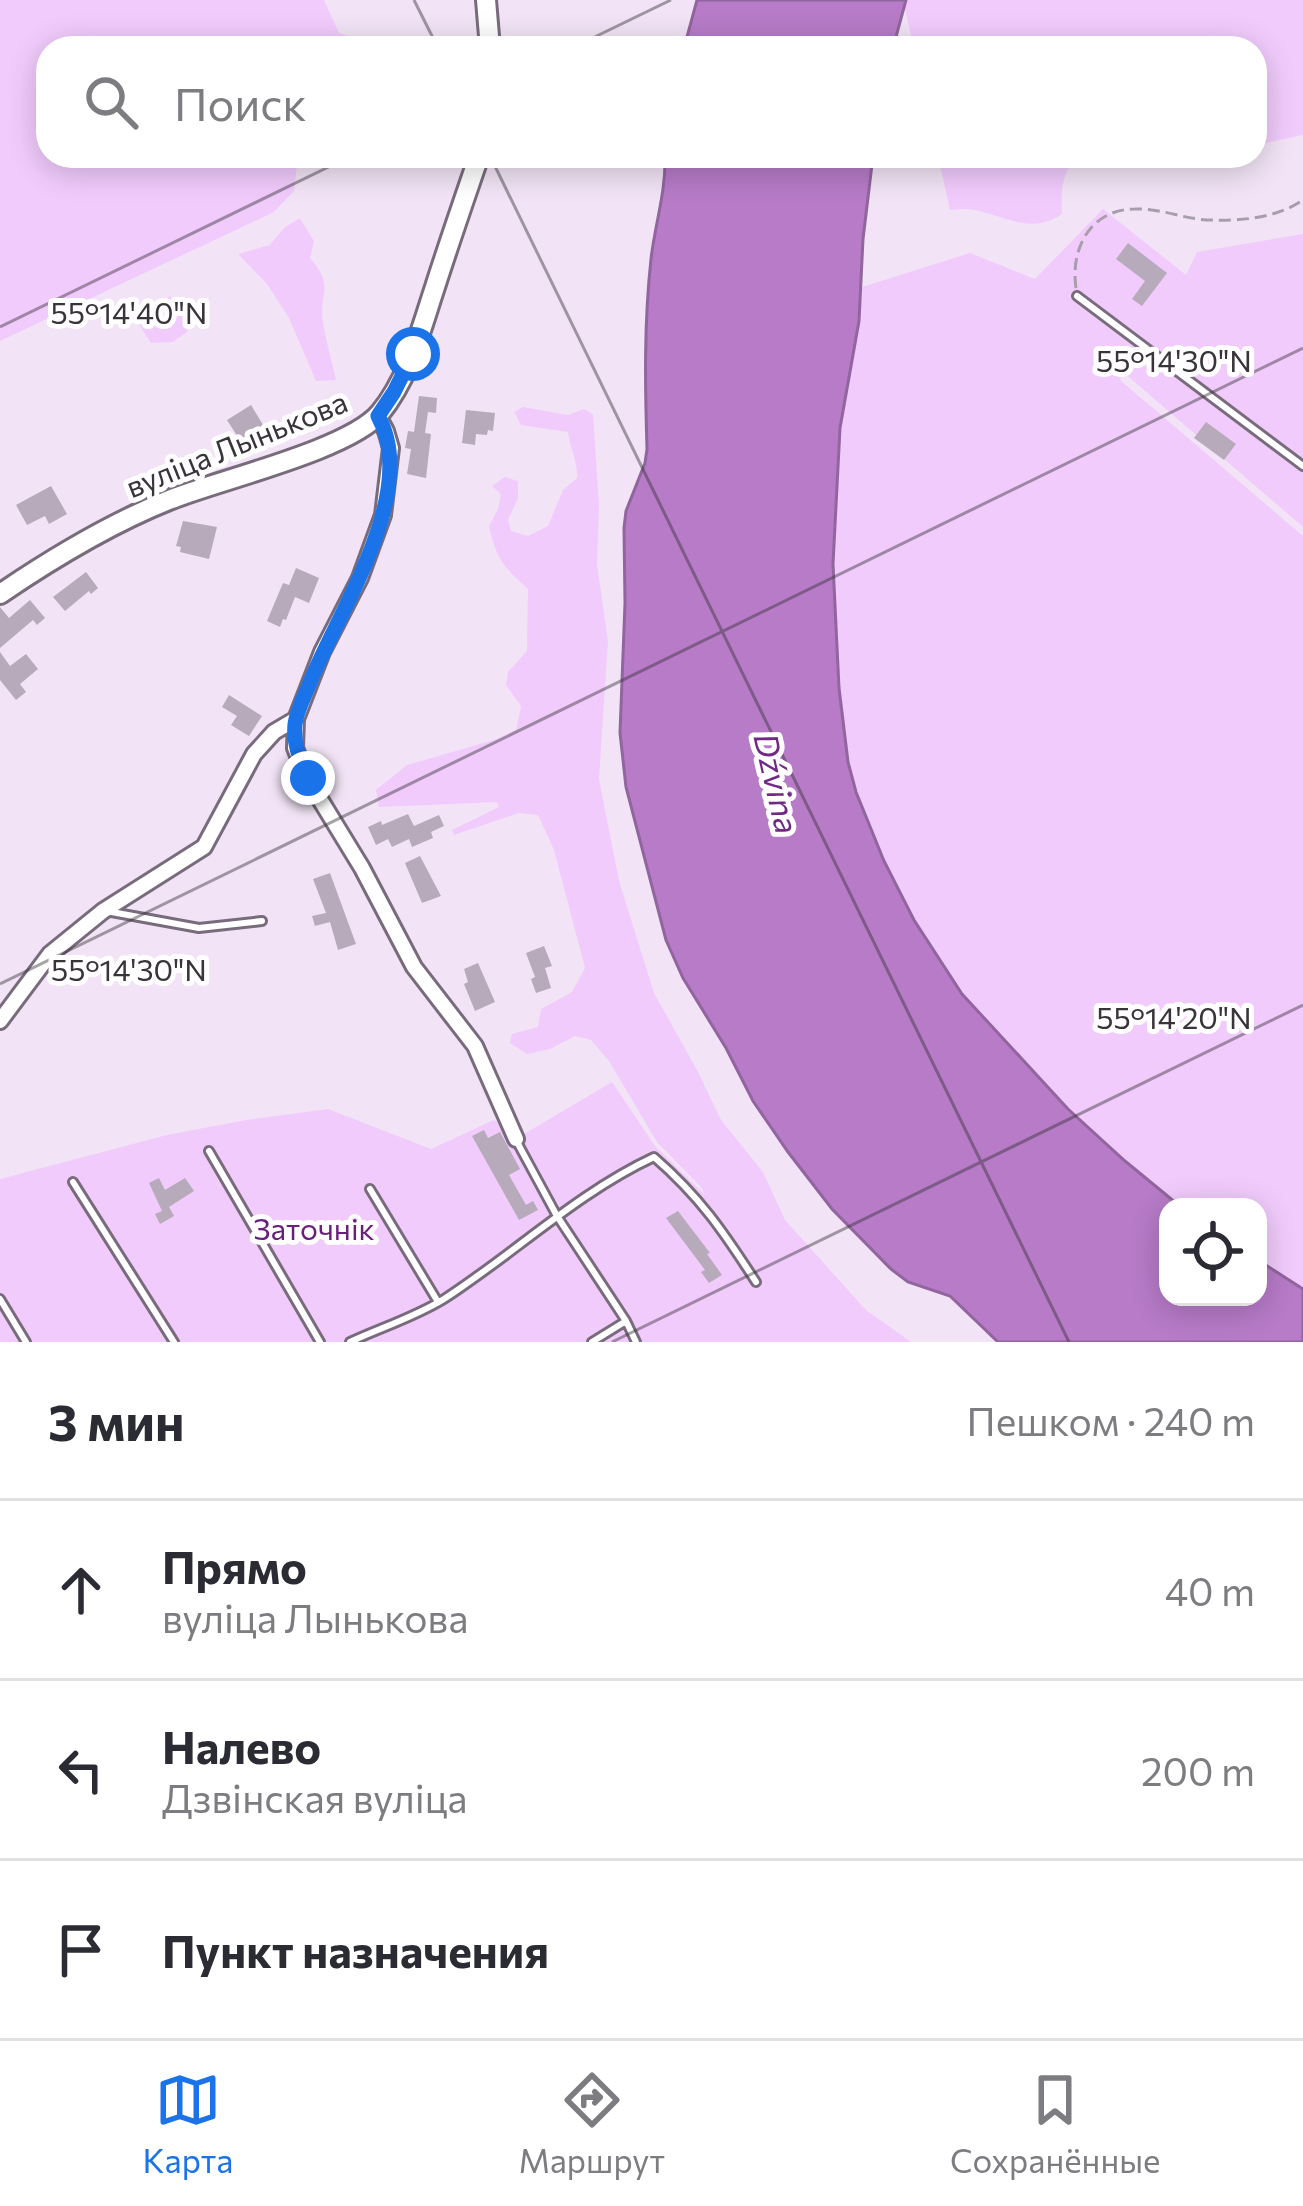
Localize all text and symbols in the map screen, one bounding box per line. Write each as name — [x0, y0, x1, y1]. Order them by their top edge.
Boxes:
search box — [36, 36, 1267, 168]
icon: search — [78, 69, 144, 135]
text: Поиск — [174, 75, 307, 130]
text: 55°14'40"N — [51, 293, 207, 330]
route start — [386, 327, 440, 381]
text: 55°14'30"N — [1096, 341, 1252, 378]
street label: вуліца Лынькова — [120, 382, 352, 504]
water label: Dźvina — [747, 729, 809, 837]
route end — [281, 751, 335, 805]
text: 55°14'30"N — [51, 950, 207, 987]
text: 55°14'20"N — [1096, 998, 1252, 1035]
map controls — [1159, 1198, 1267, 1306]
button: locate — [1159, 1198, 1267, 1306]
park label: Заточнік — [253, 1209, 375, 1246]
text: 3 мин — [48, 1389, 184, 1452]
text: Пешком · 240 m — [967, 1396, 1255, 1444]
text: Прямо — [162, 1538, 307, 1593]
icon: ahead — [48, 1557, 114, 1623]
text: 40 m — [1165, 1566, 1255, 1614]
text: вуліца Лынькова — [162, 1593, 468, 1641]
text: Налево — [162, 1718, 321, 1773]
icon: left — [48, 1737, 114, 1803]
text: 200 m — [1141, 1746, 1255, 1794]
text: Дзвінская вуліца — [162, 1773, 468, 1821]
icon: arrive — [48, 1917, 114, 1983]
text: Пункт назначения — [162, 1922, 549, 1977]
tab: Карта — [142, 2067, 233, 2180]
tab: Маршрут — [518, 2067, 665, 2180]
tab: Сохранённые — [950, 2067, 1161, 2180]

